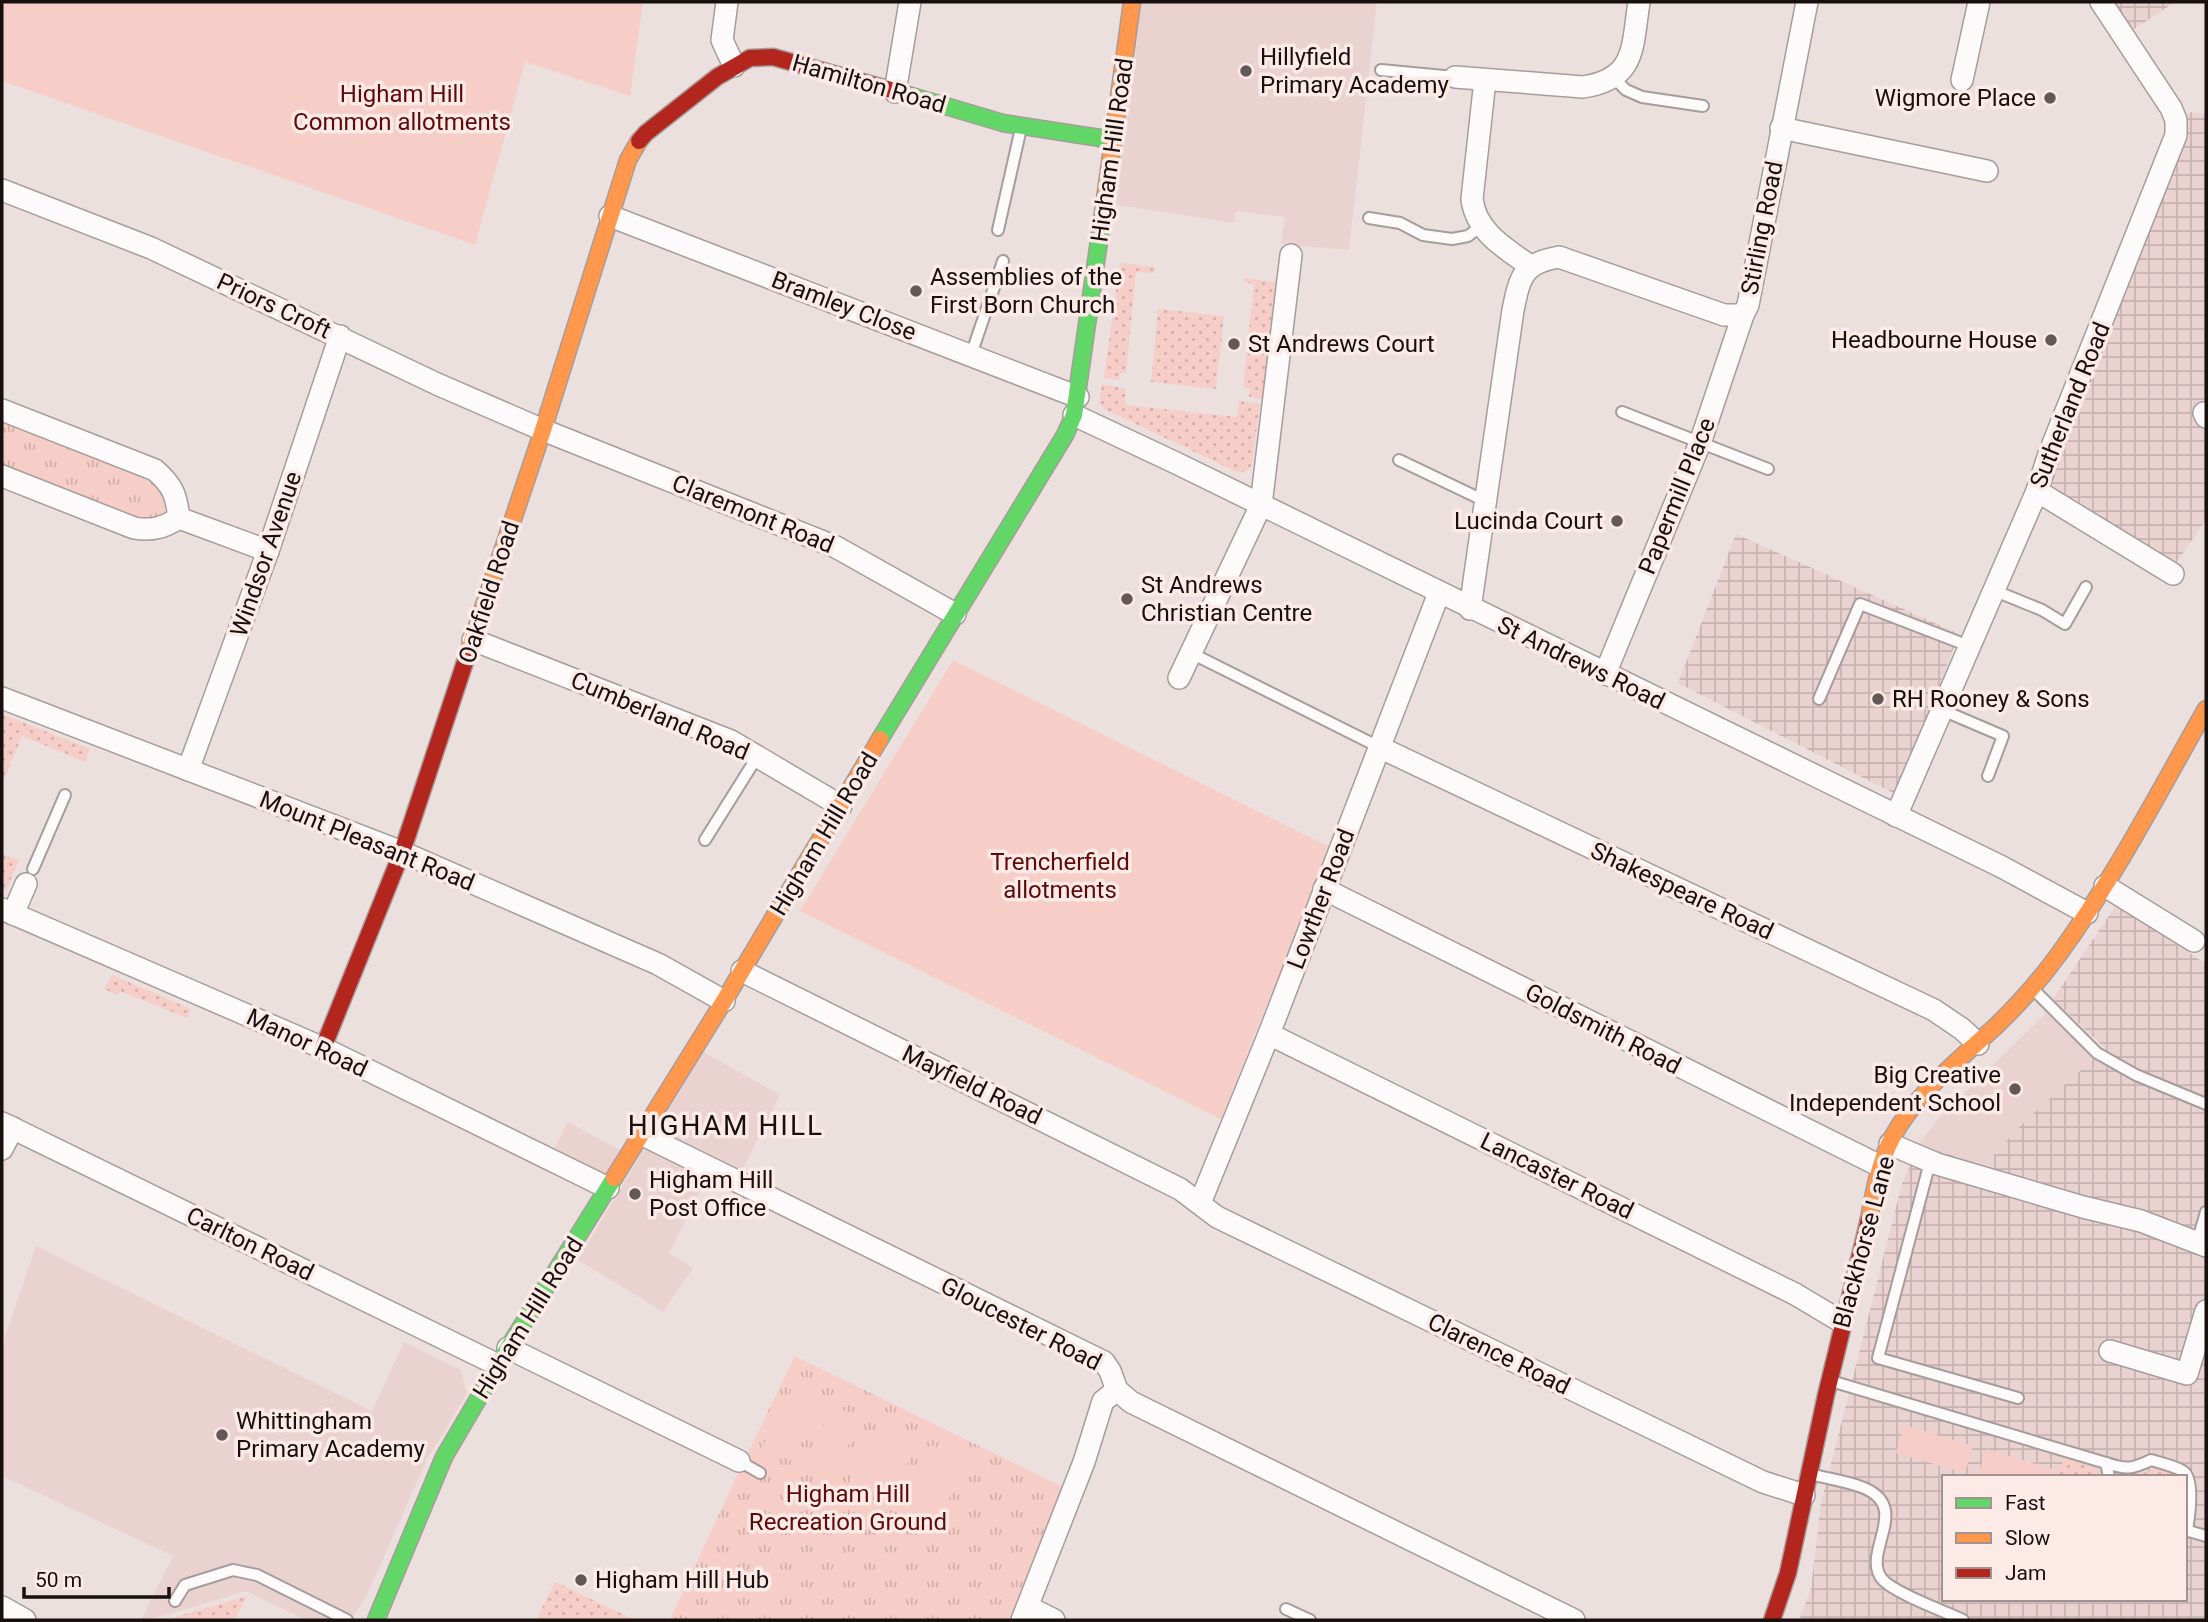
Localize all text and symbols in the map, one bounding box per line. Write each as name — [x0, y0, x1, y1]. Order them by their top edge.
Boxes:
place label: Hillyfield Primary Academy — [1260, 43, 1449, 99]
street label: Hamilton Road — [789, 49, 949, 119]
street label: Higham Hill Road — [1085, 56, 1139, 244]
marker: Hillyfield Primary Academy — [1238, 63, 1254, 79]
park label: Higham Hill Common allotments — [293, 80, 511, 136]
place label: Wigmore Place — [1875, 84, 2036, 112]
marker: Wigmore Place — [2042, 90, 2058, 106]
street label: Stirling Road — [1735, 159, 1789, 297]
place label: Assemblies of the First Born Church — [930, 263, 1122, 319]
street label: Bramley Close — [768, 266, 920, 346]
street label: Priors Croft — [212, 267, 336, 345]
marker: Assemblies of the First Born Church — [908, 283, 924, 299]
street label: Sutherland Road — [2024, 318, 2116, 492]
place label: Headbourne House — [1831, 326, 2037, 354]
place label: St Andrews Court — [1248, 330, 1435, 358]
marker: Headbourne House — [2043, 332, 2059, 348]
marker: St Andrews Court — [1226, 336, 1242, 352]
street label: Papermill Place — [1633, 414, 1721, 578]
street label: Windsor Avenue — [225, 468, 307, 640]
street label: Claremont Road — [668, 469, 838, 559]
place label: Lucinda Court — [1454, 507, 1603, 535]
marker: Lucinda Court — [1609, 513, 1625, 529]
street label: Oakfield Road — [453, 517, 525, 667]
place label: St Andrews Christian Centre — [1141, 571, 1312, 627]
marker: St Andrews Christian Centre — [1119, 591, 1135, 607]
street label: St Andrews Road — [1493, 610, 1669, 716]
street label: Cumberland Road — [567, 666, 753, 766]
place label: RH Rooney & Sons — [1892, 685, 2090, 713]
marker: RH Rooney & Sons — [1870, 691, 1886, 707]
street label: Higham Hill Road — [764, 747, 884, 921]
street label: Mount Pleasant Road — [255, 785, 479, 897]
street label: Lowther Road — [1281, 825, 1361, 973]
street label: Shakespeare Road — [1586, 836, 1778, 946]
park label: Trencherfield allotments — [990, 848, 1130, 904]
street label: Goldsmith Road — [1521, 978, 1685, 1080]
street label: Manor Road — [242, 1003, 372, 1083]
street label: Mayfield Road — [898, 1039, 1046, 1131]
place label: Big Creative Independent School — [1789, 1061, 2001, 1117]
marker: Big Creative Independent School — [2007, 1081, 2023, 1097]
district label: HIGHAM HILL — [628, 1109, 824, 1142]
street label: Lancaster Road — [1476, 1127, 1638, 1225]
street label: Blackhorse Lane — [1828, 1153, 1900, 1331]
place label: Higham Hill Post Office — [649, 1166, 773, 1222]
marker: Higham Hill Post Office — [627, 1186, 643, 1202]
street label: Carlton Road — [182, 1201, 318, 1287]
street label: Higham Hill Road — [467, 1232, 589, 1404]
street label: Gloucester Road — [936, 1271, 1106, 1377]
street label: Clarence Road — [1423, 1308, 1575, 1400]
place label: Whittingham Primary Academy — [236, 1407, 425, 1463]
marker: Whittingham Primary Academy — [214, 1427, 230, 1443]
legend — [1942, 1475, 2187, 1601]
park label: Higham Hill Recreation Ground — [749, 1480, 947, 1536]
text: Fast — [2005, 1491, 2046, 1515]
text: Slow — [2005, 1526, 2051, 1550]
scale bar — [24, 1556, 170, 1600]
text: Jam — [2005, 1561, 2046, 1585]
place label: Higham Hill Hub — [595, 1566, 769, 1594]
text: 50 m — [35, 1568, 82, 1592]
marker: Higham Hill Hub — [573, 1572, 589, 1588]

